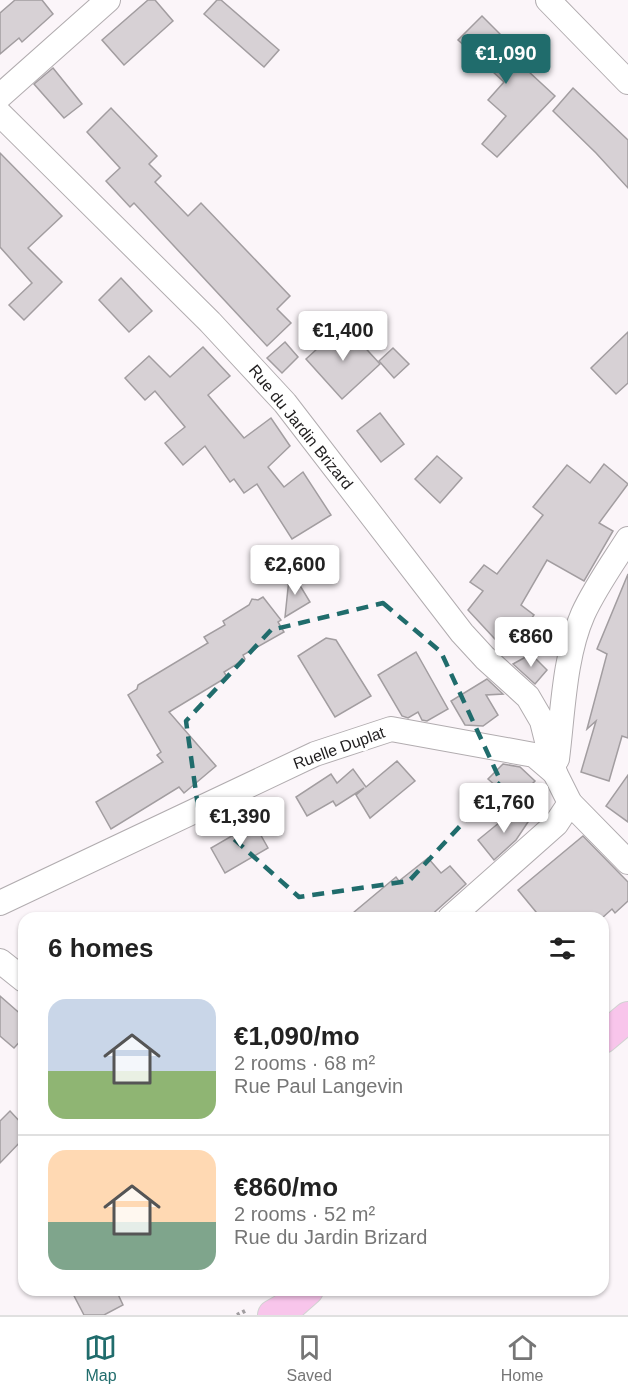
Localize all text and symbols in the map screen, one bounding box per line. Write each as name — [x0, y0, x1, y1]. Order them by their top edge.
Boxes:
pin: €1,090 — [457, 34, 555, 85]
text: €1,090 — [475, 42, 537, 64]
pin: €1,400 — [294, 311, 392, 362]
text: €1,400 — [312, 319, 374, 341]
street label: Rue du Jardin Brizard — [246, 362, 356, 492]
pin: €2,600 — [246, 545, 344, 596]
text: €2,600 — [264, 553, 326, 575]
pin: €860 — [495, 617, 567, 668]
text: €860 — [509, 625, 553, 647]
street label: Ruelle Duplat — [291, 723, 388, 772]
pin: €1,760 — [455, 783, 553, 834]
text: €1,760 — [473, 791, 535, 813]
pin: €1,390 — [191, 797, 289, 848]
text: €1,390 — [209, 805, 271, 827]
icon: filters — [546, 932, 579, 965]
text: 6 homes — [48, 933, 154, 963]
text: €1,090/mo — [234, 1021, 360, 1051]
icon: home — [96, 1023, 168, 1095]
text: 2 rooms · 68 m² — [234, 1052, 375, 1074]
text: Rue Paul Langevin — [234, 1075, 403, 1097]
text: €860/mo — [234, 1172, 338, 1202]
icon: home — [96, 1174, 168, 1246]
text: 2 rooms · 52 m² — [234, 1203, 375, 1225]
text: Rue du Jardin Brizard — [234, 1226, 427, 1248]
tab: Map — [84, 1331, 117, 1385]
tab: Saved — [286, 1331, 332, 1385]
tab: Home — [501, 1331, 543, 1385]

